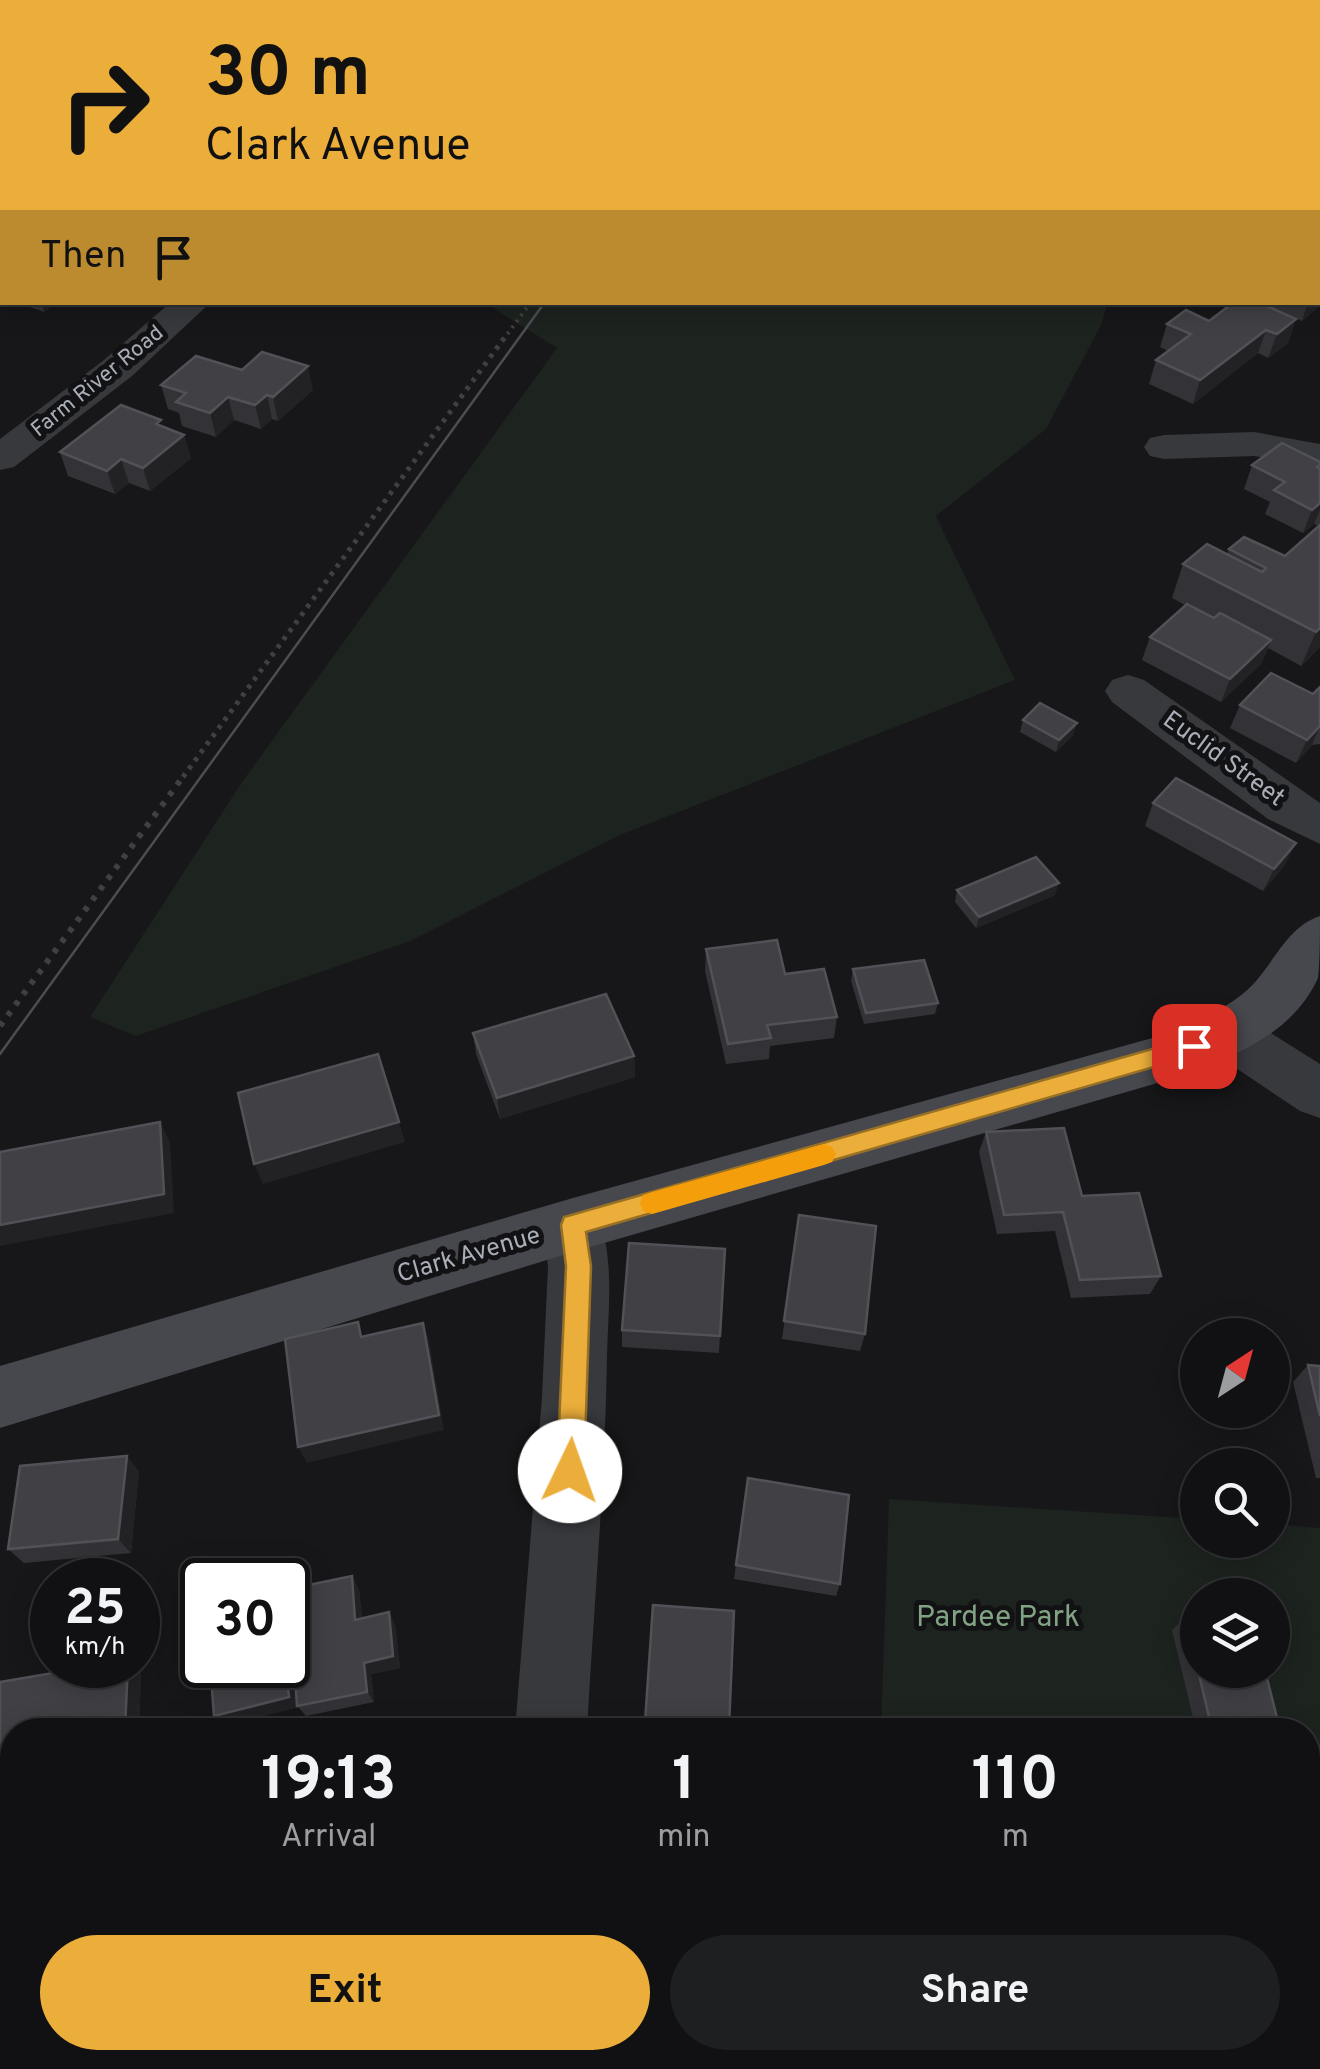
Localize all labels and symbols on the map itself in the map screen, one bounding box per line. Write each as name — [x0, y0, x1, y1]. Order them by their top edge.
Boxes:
street label: Farm River Road — [26, 320, 170, 444]
street label: Euclid Street — [1156, 705, 1290, 815]
pin — [1152, 1004, 1237, 1089]
street label: Clark Avenue — [394, 1220, 544, 1292]
north arrow — [1180, 1318, 1290, 1428]
position arrow — [518, 1419, 622, 1523]
speed limit sign: 30 — [180, 1558, 310, 1688]
park label: Pardee Park — [916, 1600, 1080, 1637]

